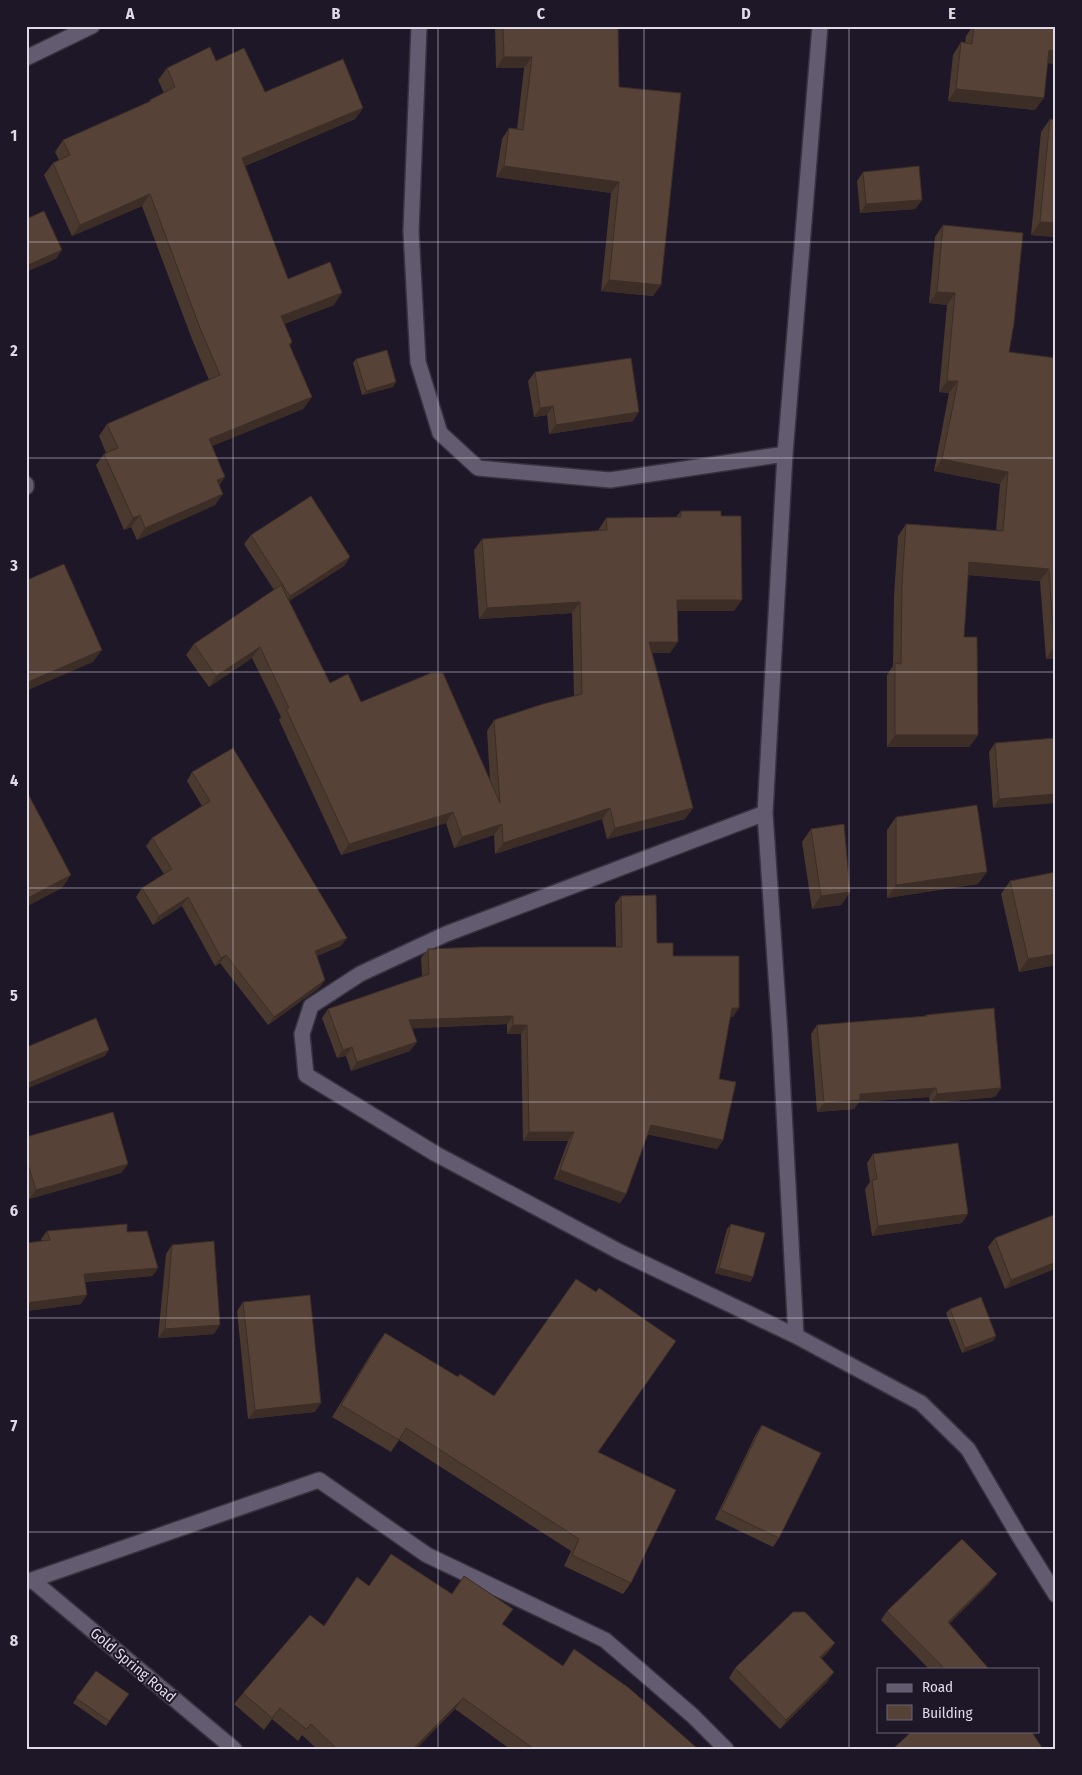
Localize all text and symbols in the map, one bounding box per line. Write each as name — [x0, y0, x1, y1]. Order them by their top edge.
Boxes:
text: A — [125, 4, 135, 23]
text: B — [332, 4, 341, 23]
text: C — [537, 4, 546, 23]
text: D — [741, 4, 751, 23]
text: E — [948, 4, 956, 23]
text: 1 — [11, 126, 17, 145]
text: 2 — [9, 341, 18, 360]
text: 3 — [9, 556, 18, 575]
text: 4 — [10, 771, 18, 790]
text: 5 — [10, 986, 18, 1005]
text: 6 — [10, 1201, 18, 1220]
text: 7 — [11, 1416, 18, 1435]
street label: Gold Spring Road — [87, 1624, 179, 1706]
text: 8 — [10, 1631, 19, 1650]
legend — [877, 1668, 1040, 1732]
text: Road — [922, 1678, 953, 1696]
text: Building — [922, 1704, 973, 1722]

